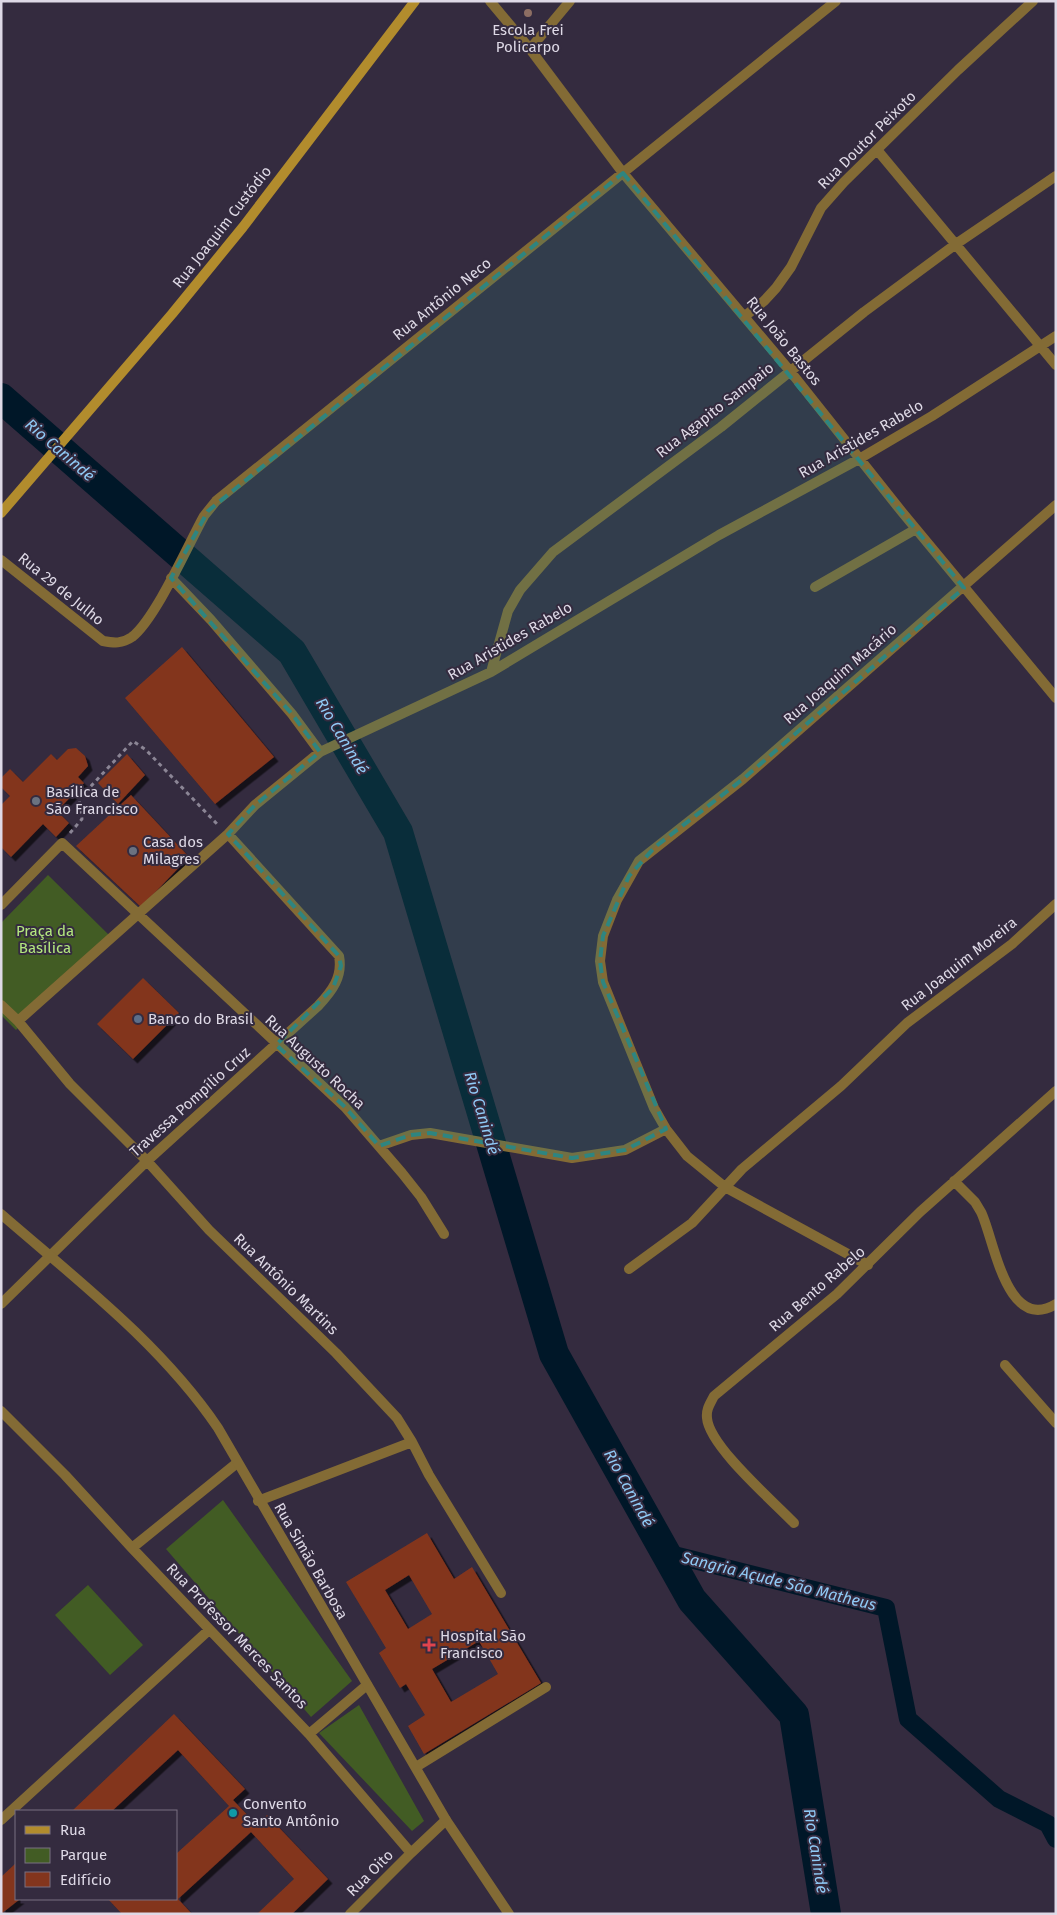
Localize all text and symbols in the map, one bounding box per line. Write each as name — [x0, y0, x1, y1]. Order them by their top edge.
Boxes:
marker: Escola Frei Policarpo — [522, 7, 534, 19]
place label: Escola Frei Policarpo — [492, 21, 564, 56]
street label: Rua Doutor Peixoto — [814, 87, 920, 193]
street label: Rua Joaquim Custódio — [169, 162, 275, 292]
street label: Rua Antônio Neco — [389, 254, 495, 344]
street label: Rua João Bastos — [743, 293, 825, 389]
street label: Rua Agapito Sampaio — [653, 358, 777, 462]
street label: Rua Aristides Rabelo — [796, 396, 926, 482]
water label: Rio Canindé — [21, 415, 99, 485]
street label: Rua 29 de Julho — [14, 549, 108, 629]
street label: Rua Aristides Rabelo — [445, 598, 575, 684]
street label: Rua Joaquim Macário — [780, 620, 900, 728]
water label: Rio Canindé — [312, 694, 372, 778]
place label: Basílica de São Francisco — [46, 783, 138, 818]
marker: Basílica de São Francisco — [30, 795, 42, 807]
place label: Casa dos Milagres — [143, 833, 203, 868]
marker: Casa dos Milagres — [127, 845, 139, 857]
street label: Rua Joaquim Moreira — [898, 913, 1020, 1015]
park label: Praça da Basílica — [16, 922, 74, 957]
place label: Banco do Brasil — [148, 1010, 254, 1028]
street label: Rua Augusto Rocha — [261, 1011, 369, 1113]
marker: Banco do Brasil — [132, 1013, 144, 1025]
street label: Travessa Pompílio Cruz — [126, 1043, 254, 1161]
water label: Rio Canindé — [460, 1069, 504, 1157]
street label: Rua Antônio Martins — [230, 1230, 342, 1338]
street label: Rua Bento Rabelo — [765, 1242, 869, 1336]
water label: Rio Canindé — [600, 1446, 658, 1530]
street label: Rua Simão Barbosa — [270, 1499, 352, 1623]
water label: Sangria Açude São Matheus — [678, 1547, 878, 1615]
street label: Rua Professor Merces Santos — [163, 1560, 311, 1712]
place label: Hospital São Francisco — [440, 1627, 526, 1662]
marker: Hospital São Francisco — [422, 1638, 436, 1652]
place label: Convento Santo Antônio — [243, 1795, 339, 1830]
marker: Convento Santo Antônio — [227, 1807, 239, 1819]
water label: Rio Canindé — [800, 1807, 832, 1895]
legend — [15, 1810, 178, 1900]
text: Rua — [60, 1821, 86, 1839]
text: Parque — [60, 1846, 107, 1864]
street label: Rua Oito — [343, 1846, 397, 1900]
text: Edifício — [60, 1871, 111, 1889]

